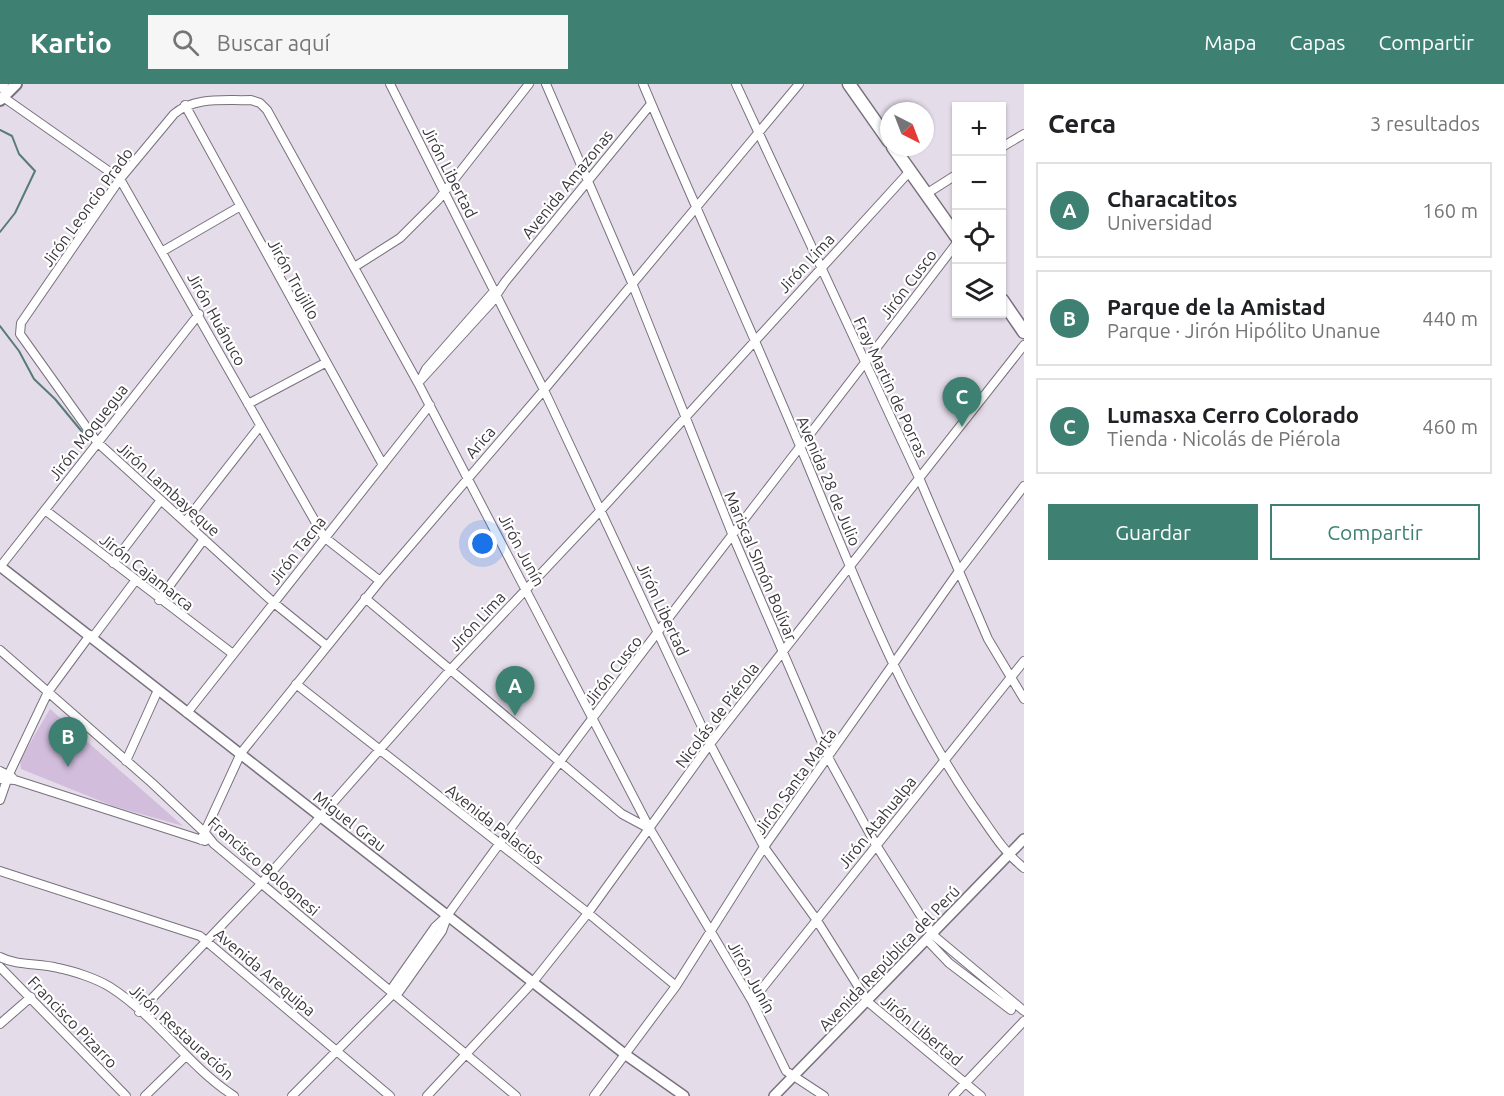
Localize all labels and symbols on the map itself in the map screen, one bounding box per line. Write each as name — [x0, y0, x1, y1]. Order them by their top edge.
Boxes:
north arrow — [880, 102, 934, 156]
street label: Jirón Libertad — [419, 123, 481, 221]
street label: Avenida Amazonas — [518, 126, 616, 242]
street label: Jirón Leoncio Prado — [38, 144, 136, 270]
street label: Jirón Lima — [774, 230, 838, 296]
street label: Jirón Trujillo — [265, 236, 323, 322]
street label: Jirón Cusco — [876, 246, 940, 322]
street label: Jirón Huánuco — [184, 269, 250, 369]
street label: Fray Martin de Porras — [851, 314, 931, 460]
pin: C — [942, 378, 982, 427]
street label: Jirón Moquegua — [45, 380, 131, 484]
street label: Avenida 28 de Julio — [794, 413, 864, 549]
street label: Arica — [461, 423, 499, 461]
street label: Jirón Lambayeque — [114, 438, 224, 540]
street label: Mariscal SImón Bolívar — [721, 489, 801, 643]
street label: Jirón Junín — [495, 511, 549, 589]
street label: Jirón Tacna — [265, 512, 329, 588]
your location — [468, 529, 497, 558]
street label: Jirón Cajamarca — [97, 530, 197, 614]
street label: Jirón Libertad — [634, 560, 692, 658]
street label: Jirón Lima — [445, 588, 509, 654]
street label: Jirón Cusco — [581, 632, 645, 708]
street label: Nicolás de Piérola — [672, 659, 762, 771]
pin: A — [496, 666, 534, 716]
pin: B — [48, 718, 88, 767]
street label: Jirón Santa Marta — [751, 725, 839, 837]
street label: Jirón Atahualpa — [834, 772, 920, 872]
street label: Avenida Palacios — [443, 780, 547, 868]
street label: Miguel Grau — [310, 787, 390, 855]
street label: Francisco Bolognesi — [205, 813, 323, 919]
street label: Avenida República del Perú — [815, 882, 963, 1034]
street label: Avenida Arequipa — [211, 925, 319, 1019]
street label: Jirón Junín — [725, 938, 779, 1016]
street label: Francisco Pizarro — [25, 972, 121, 1072]
street label: Jirón Restauración — [126, 981, 238, 1083]
street label: Jirón Libertad — [878, 991, 966, 1069]

